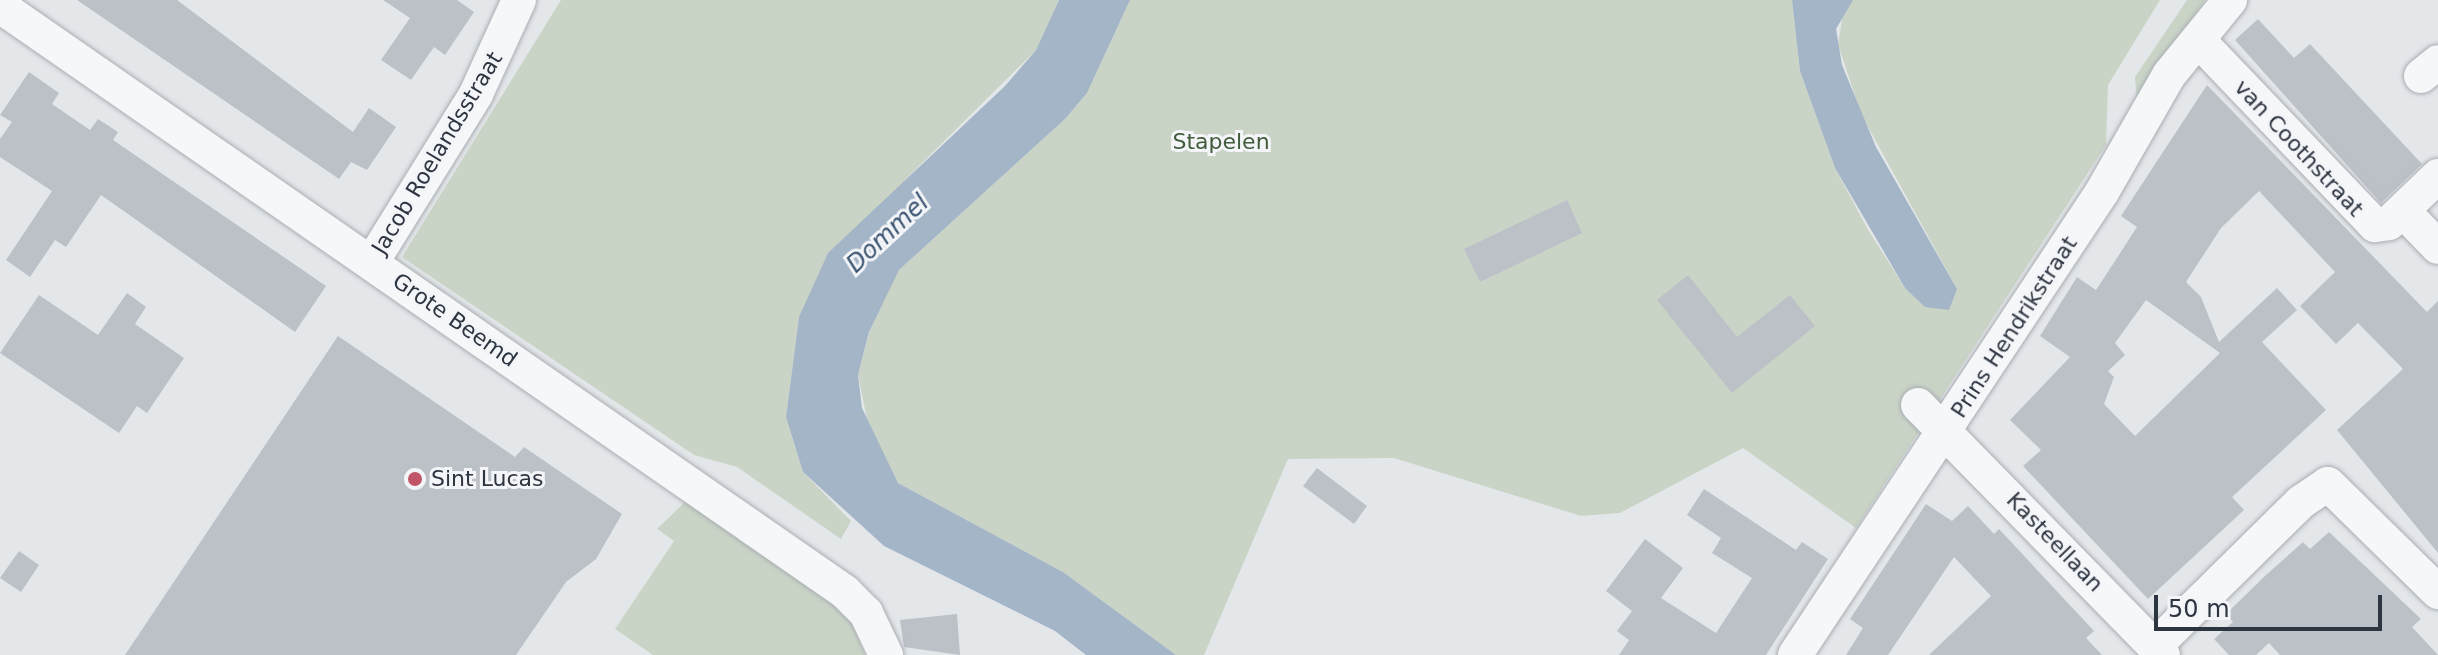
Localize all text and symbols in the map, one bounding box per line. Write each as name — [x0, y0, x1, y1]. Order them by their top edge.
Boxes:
street label: Jacob Roelandsstraat — [366, 47, 508, 259]
street label: van Coothstraat — [2229, 74, 2369, 222]
park label: Stapelen — [1172, 129, 1270, 155]
water label: Dommel — [841, 189, 935, 279]
street label: Prins Hendrikstraat — [1945, 231, 2083, 423]
street label: Grote Beemd — [388, 267, 522, 373]
place label: Sint Lucas — [431, 466, 543, 492]
marker: Sint Lucas — [406, 470, 424, 488]
street label: Kasteellaan — [2001, 487, 2109, 597]
scale bar — [2158, 579, 2386, 629]
text: 50 m — [2168, 595, 2230, 623]

